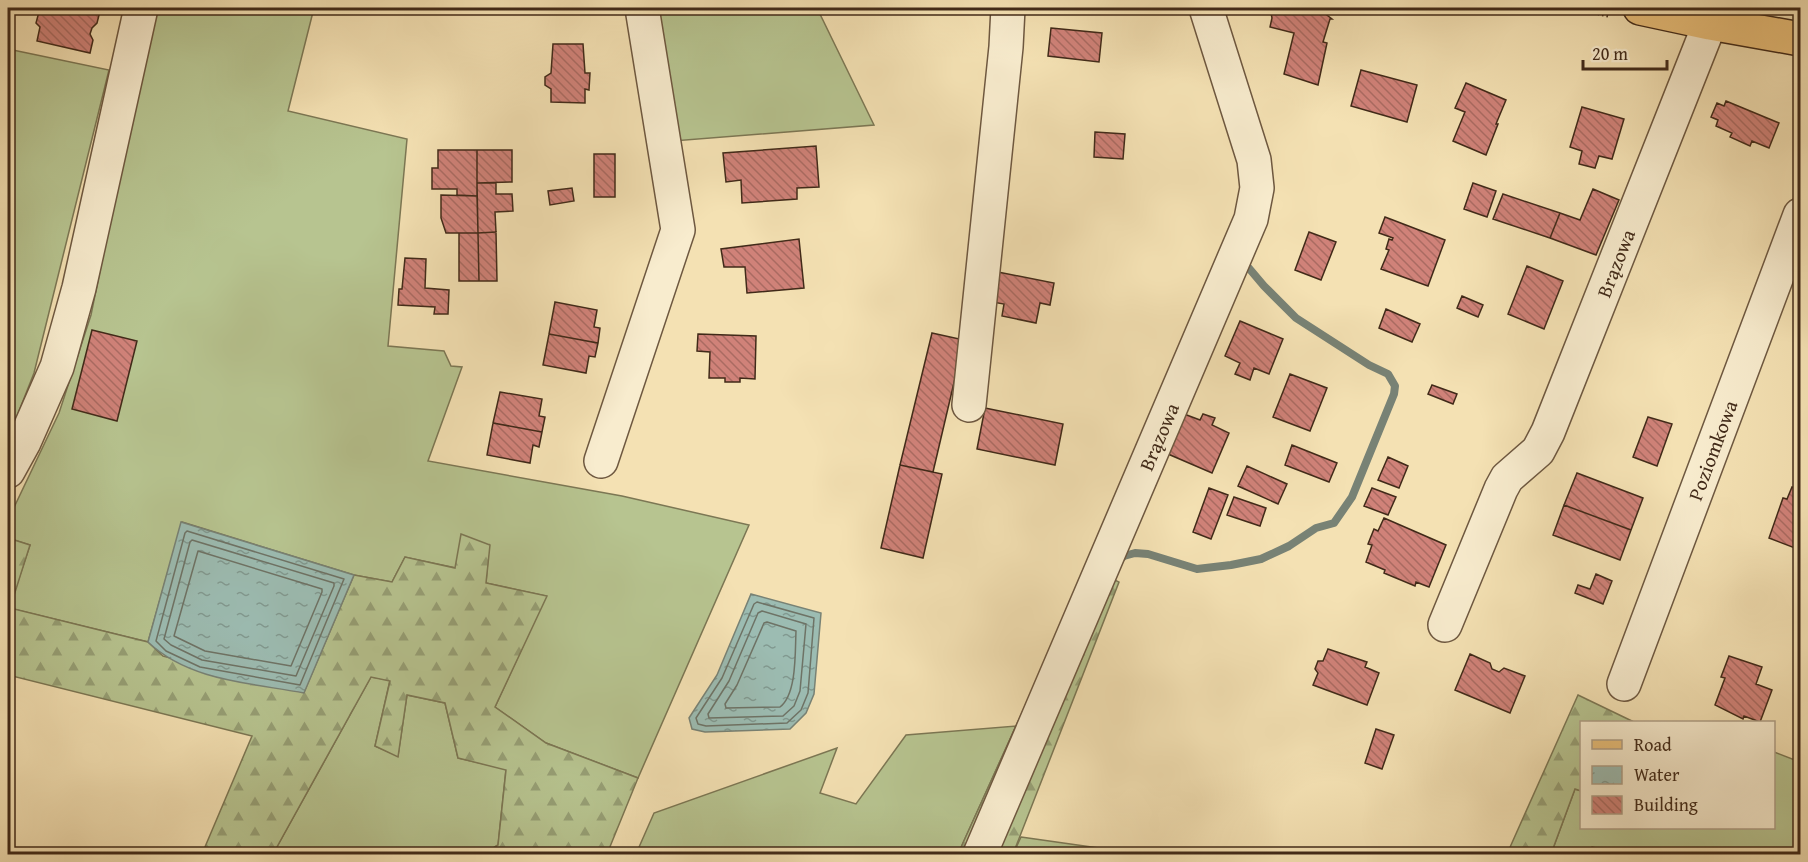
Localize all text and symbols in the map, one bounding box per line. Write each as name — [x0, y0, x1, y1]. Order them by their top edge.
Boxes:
scale bar — [1583, 33, 1667, 71]
text: 20 m — [1592, 40, 1628, 67]
street label: Brązowa — [1588, 224, 1642, 301]
street label: Poziomkowa — [1680, 395, 1744, 504]
street label: Brązowa — [1131, 398, 1186, 475]
legend — [1580, 721, 1775, 829]
text: Road — [1634, 731, 1672, 758]
text: Water — [1634, 761, 1680, 788]
text: Building — [1634, 791, 1698, 818]

